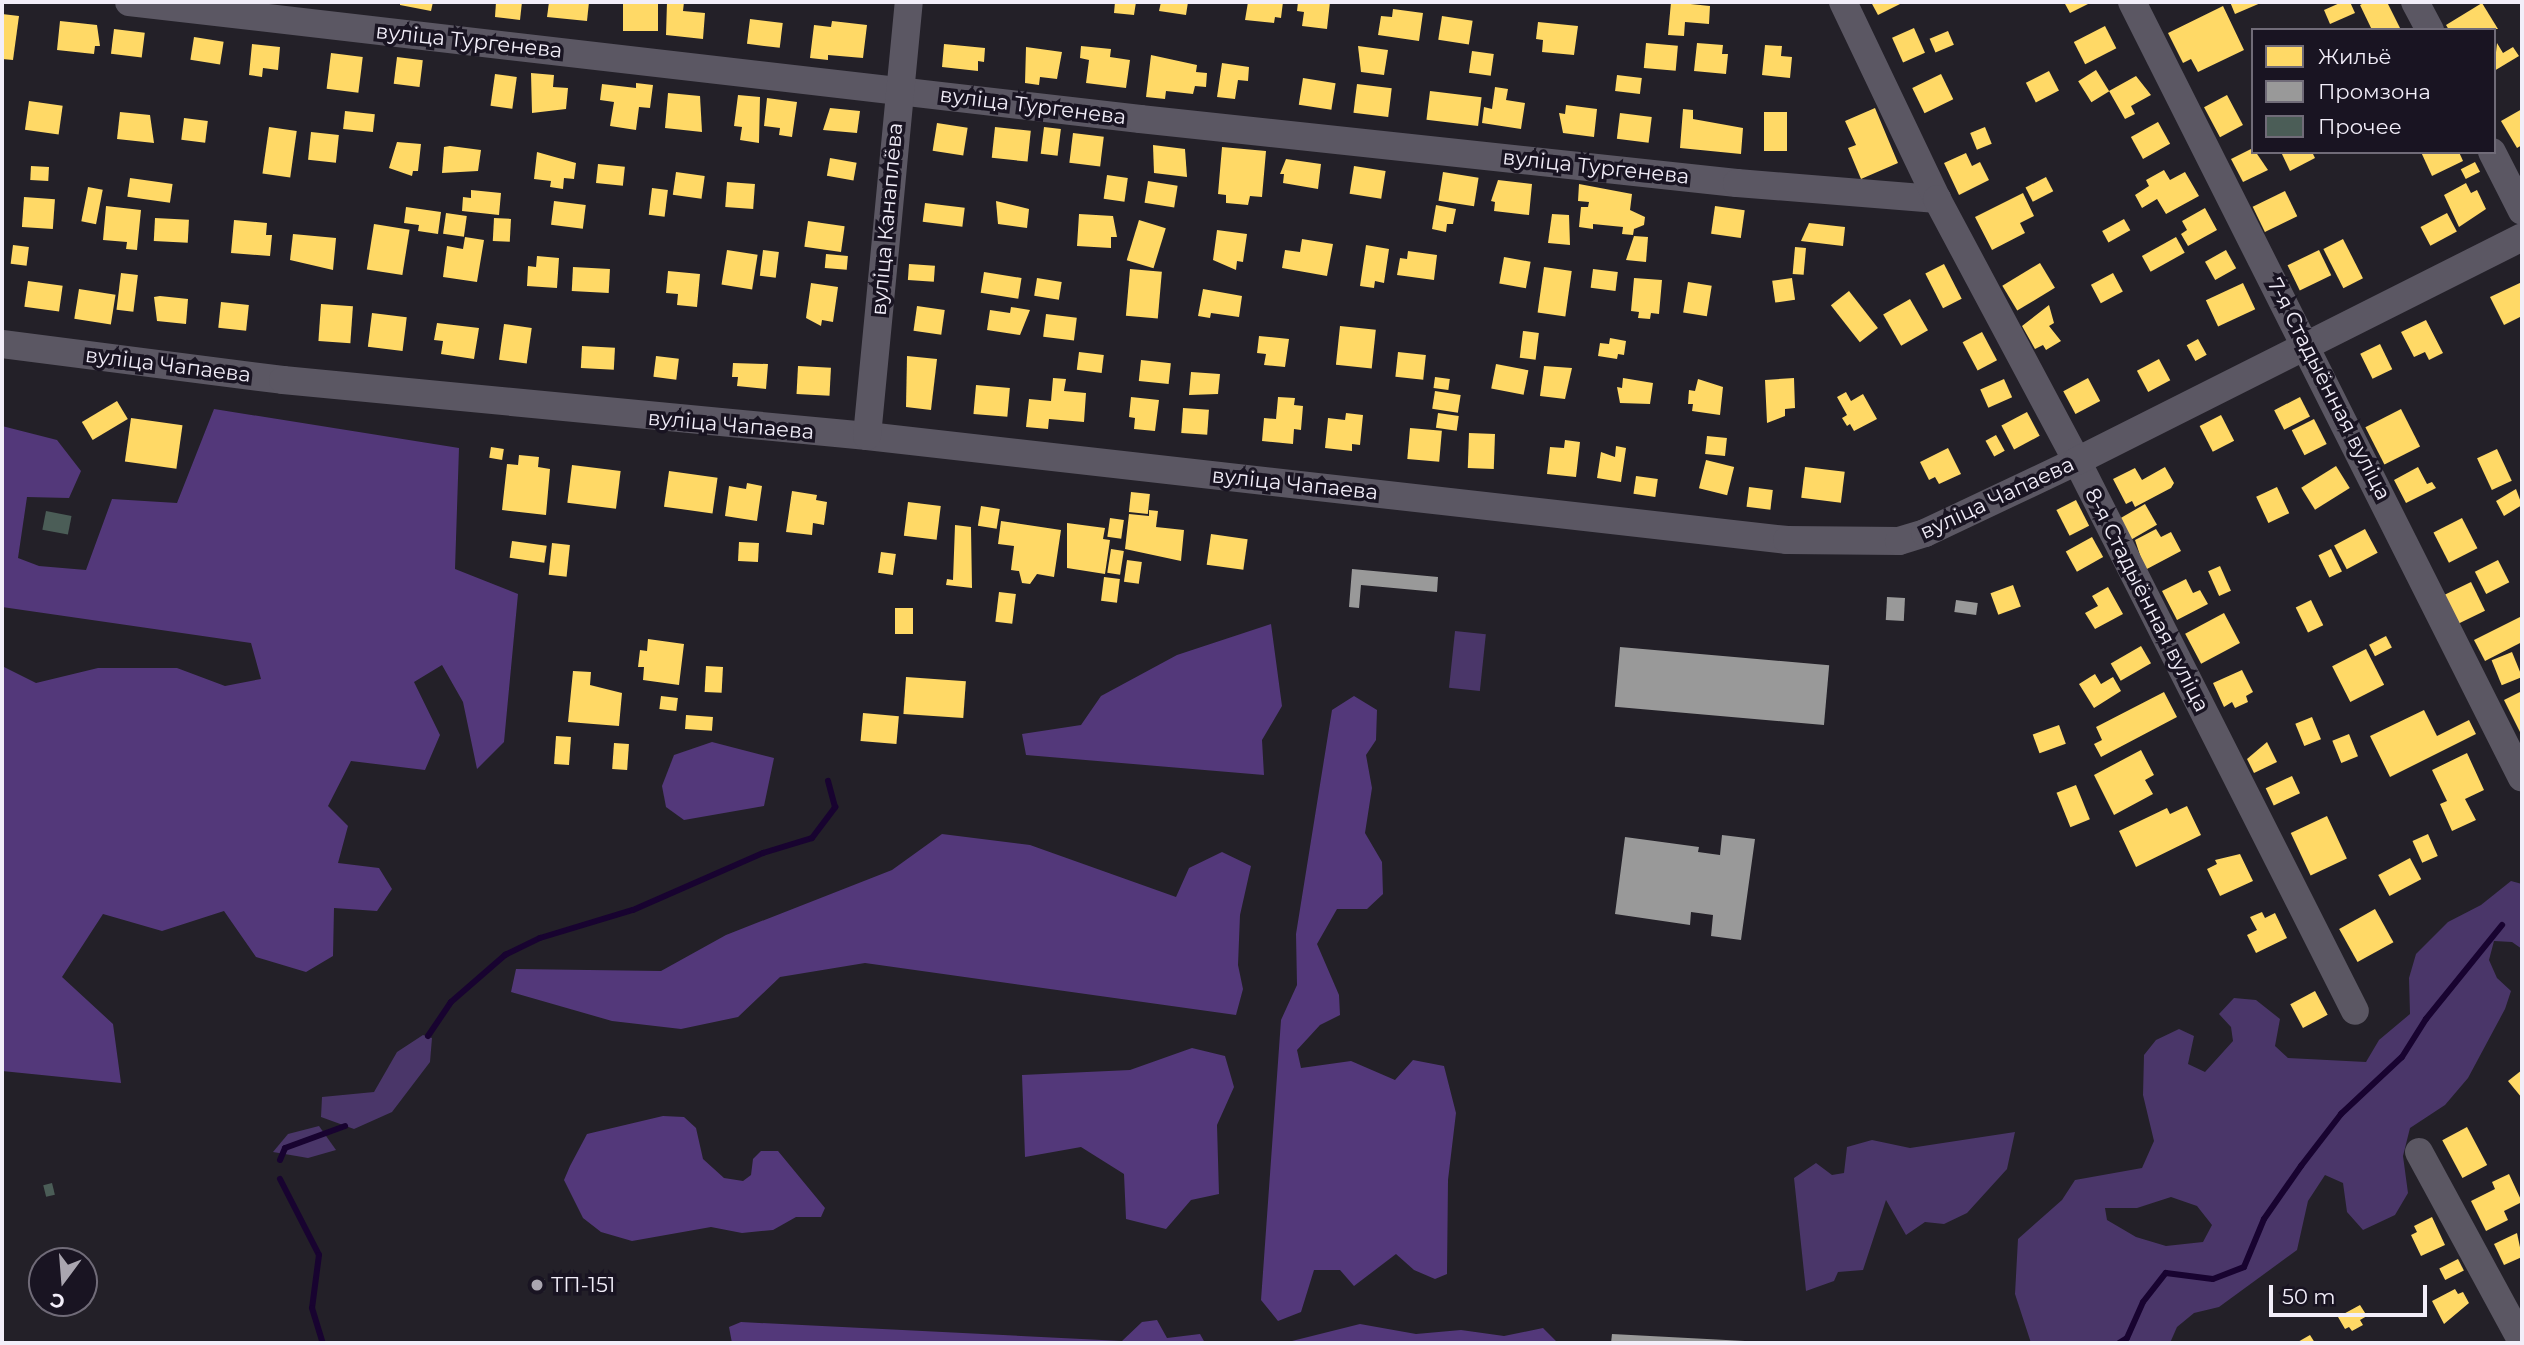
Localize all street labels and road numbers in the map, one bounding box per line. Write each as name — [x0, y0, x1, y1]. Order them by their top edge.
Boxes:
street label: вуліца Тургенева — [374, 19, 564, 63]
street label: вуліца Тургенева — [938, 82, 1128, 130]
street label: вуліца Канаплёва — [866, 121, 908, 317]
street label: вуліца Тургенева — [1501, 145, 1691, 189]
street label: 7-я Стадыённая вуліца — [2262, 274, 2396, 504]
street label: вуліца Чапаева — [84, 342, 252, 388]
street label: вуліца Чапаева — [647, 405, 815, 445]
street label: вуліца Чапаева — [1916, 451, 2078, 545]
street label: вуліца Чапаева — [1211, 463, 1379, 505]
street label: 8-я Стадыённая вуліца — [2080, 484, 2214, 716]

